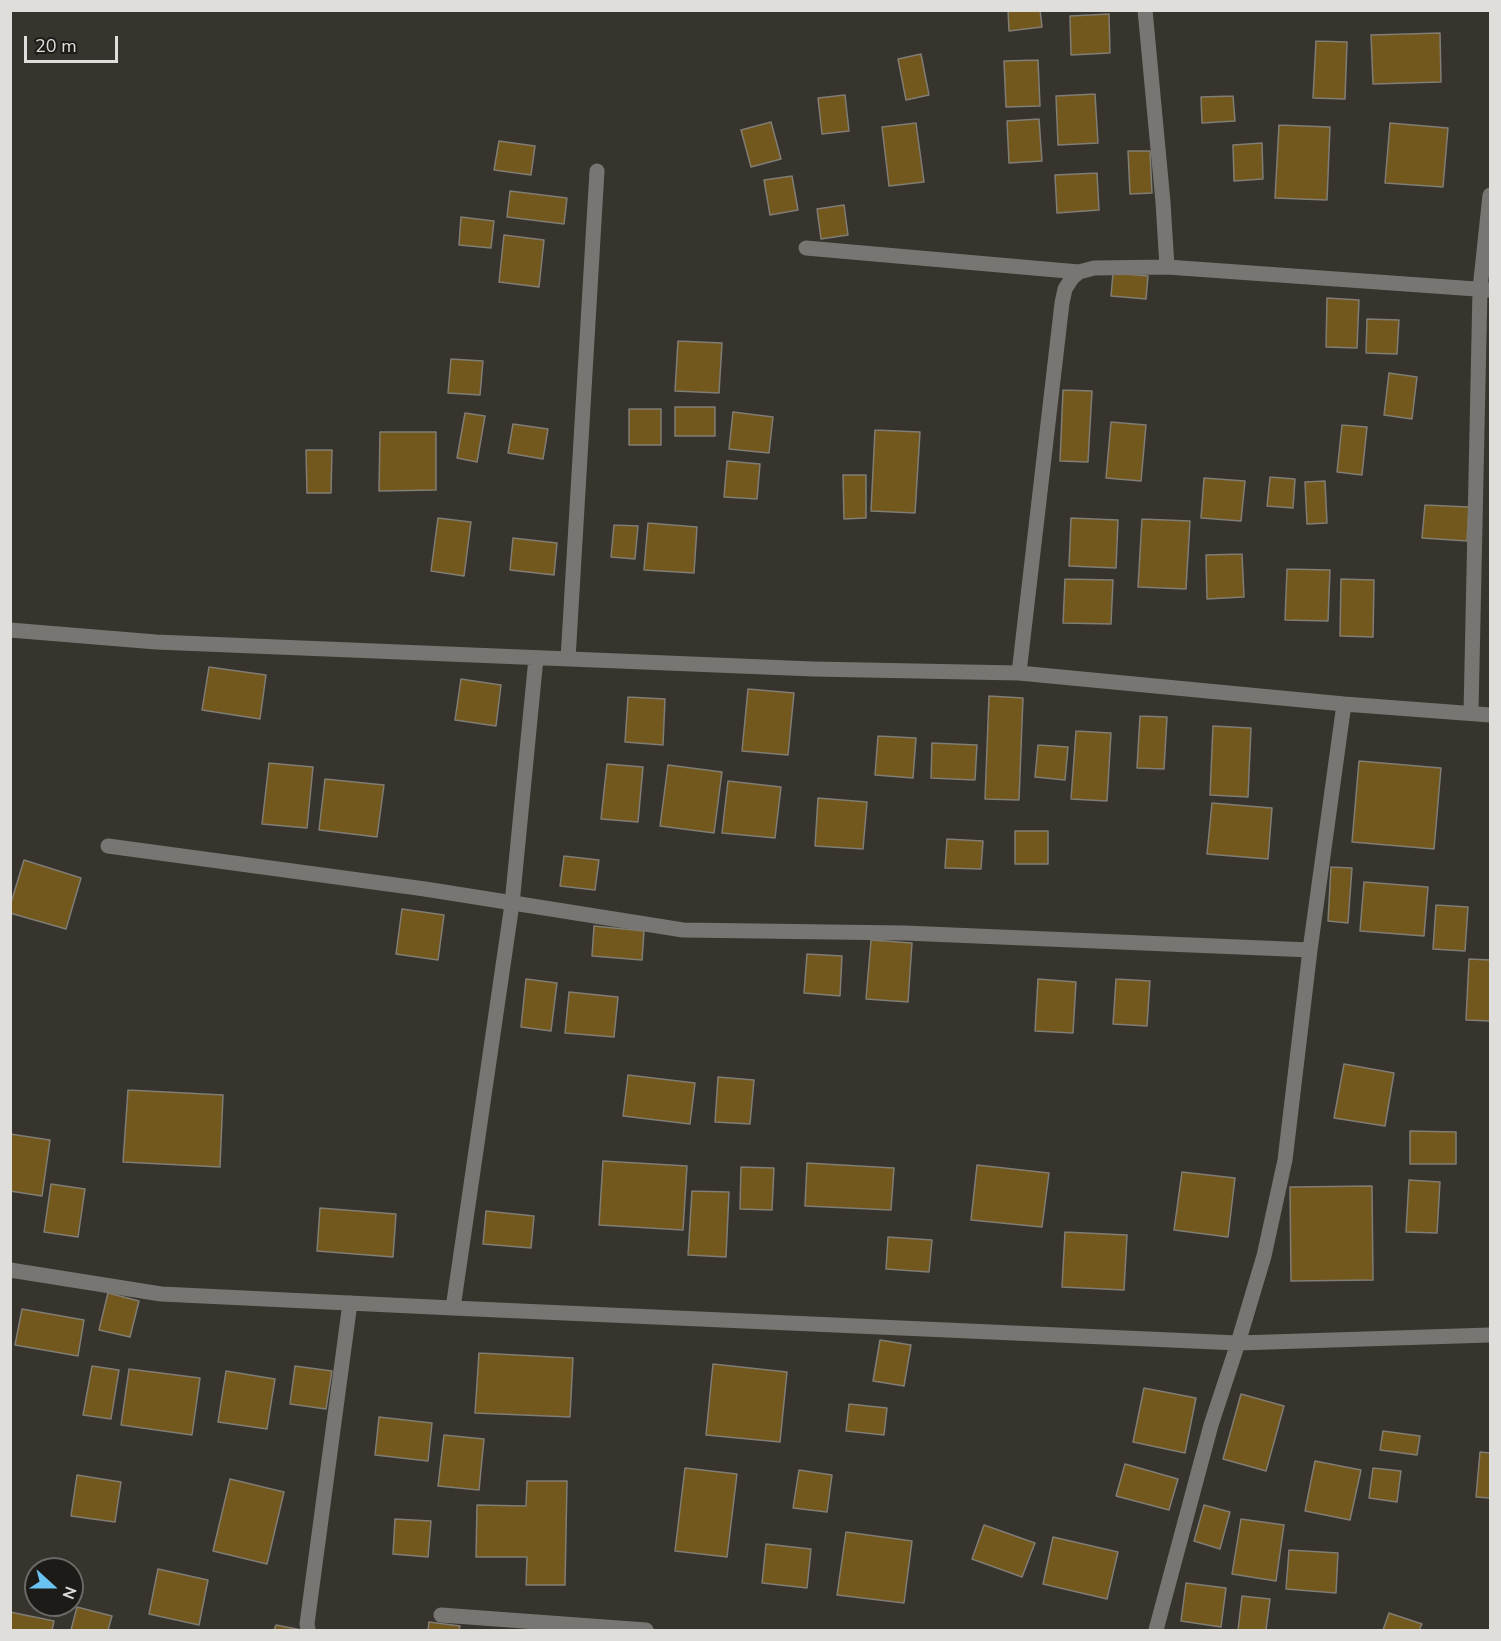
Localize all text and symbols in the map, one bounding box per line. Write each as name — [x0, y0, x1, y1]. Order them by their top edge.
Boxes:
scale bar — [27, 24, 122, 62]
text: 20 m — [35, 34, 77, 58]
north arrow — [24, 1557, 84, 1617]
text: N — [57, 1583, 81, 1602]

